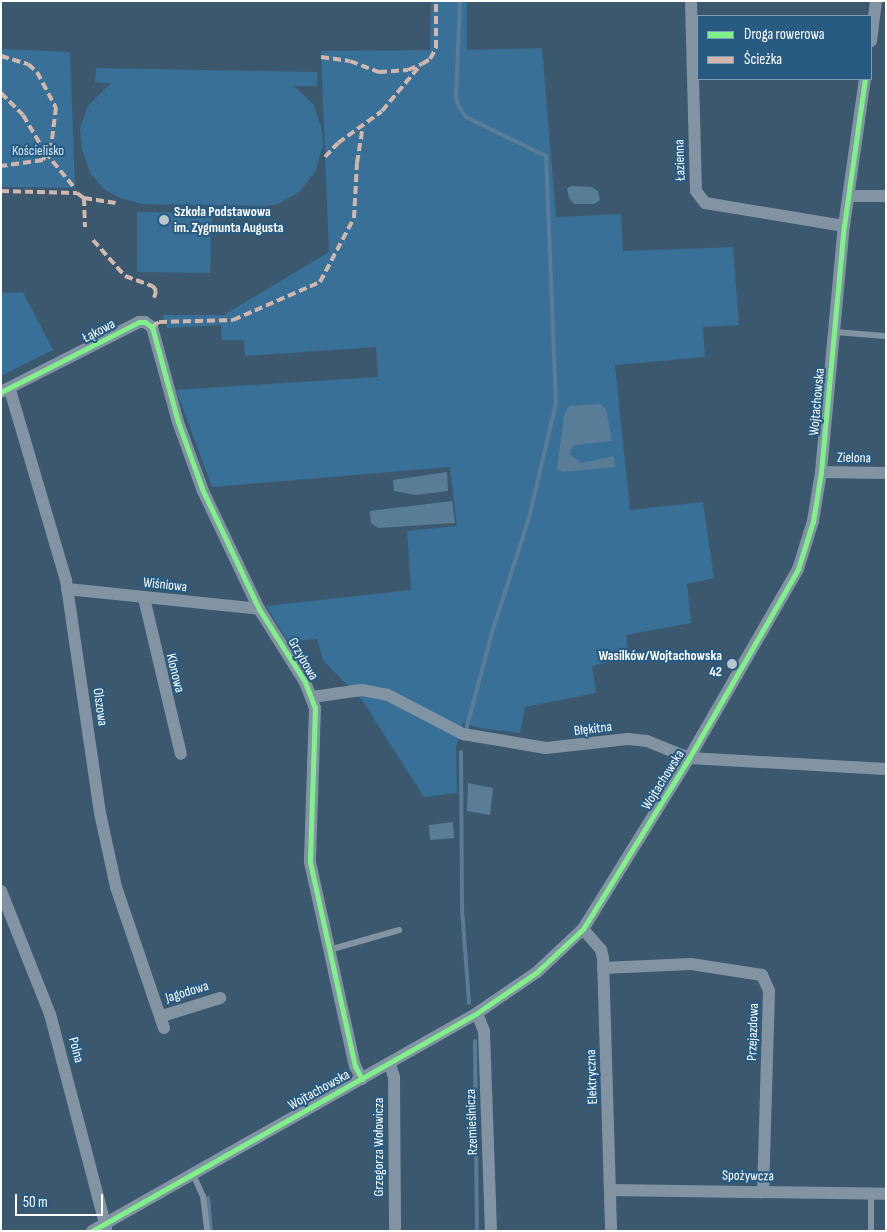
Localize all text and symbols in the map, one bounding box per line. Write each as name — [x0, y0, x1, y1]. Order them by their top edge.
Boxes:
legend — [697, 15, 872, 80]
text: Droga rowerowa — [744, 25, 824, 44]
text: Ścieżka — [744, 50, 782, 69]
street label: Łazienna — [671, 139, 689, 181]
park label: Kościelisko — [12, 143, 64, 159]
place label: Szkoła Podstawowa im. Zygmunta Augusta — [174, 204, 283, 236]
marker: Szkoła Podstawowa im. Zygmunta Augusta — [158, 214, 170, 226]
street label: Łąkowa — [80, 315, 118, 347]
street label: Wojtachowska — [806, 368, 828, 436]
street label: Zielona — [837, 449, 871, 467]
street label: Wiśniowa — [142, 574, 188, 596]
street label: Grzybowa — [284, 635, 322, 683]
place label: Wasilków/Wojtachowska 42 — [598, 648, 722, 680]
street label: Klonowa — [162, 652, 188, 694]
marker: Wasilków/Wojtachowska 42 — [726, 658, 738, 670]
street label: Olszowa — [89, 687, 111, 727]
street label: Błękitna — [573, 718, 613, 740]
street label: Wojtachowska — [638, 747, 688, 813]
street label: Jagodowa — [163, 977, 211, 1007]
street label: Przejazdowa — [744, 1003, 762, 1061]
street label: Polna — [65, 1035, 87, 1065]
street label: Elektryczna — [583, 1049, 601, 1105]
street label: Wojtachowska — [285, 1066, 353, 1114]
street label: Rzemieślnicza — [462, 1089, 482, 1155]
street label: Grzegorza Wołowicza — [371, 1098, 387, 1196]
street label: Spożywcza — [722, 1167, 774, 1185]
scale bar — [18, 1184, 105, 1216]
text: 50 m — [23, 1193, 48, 1212]

